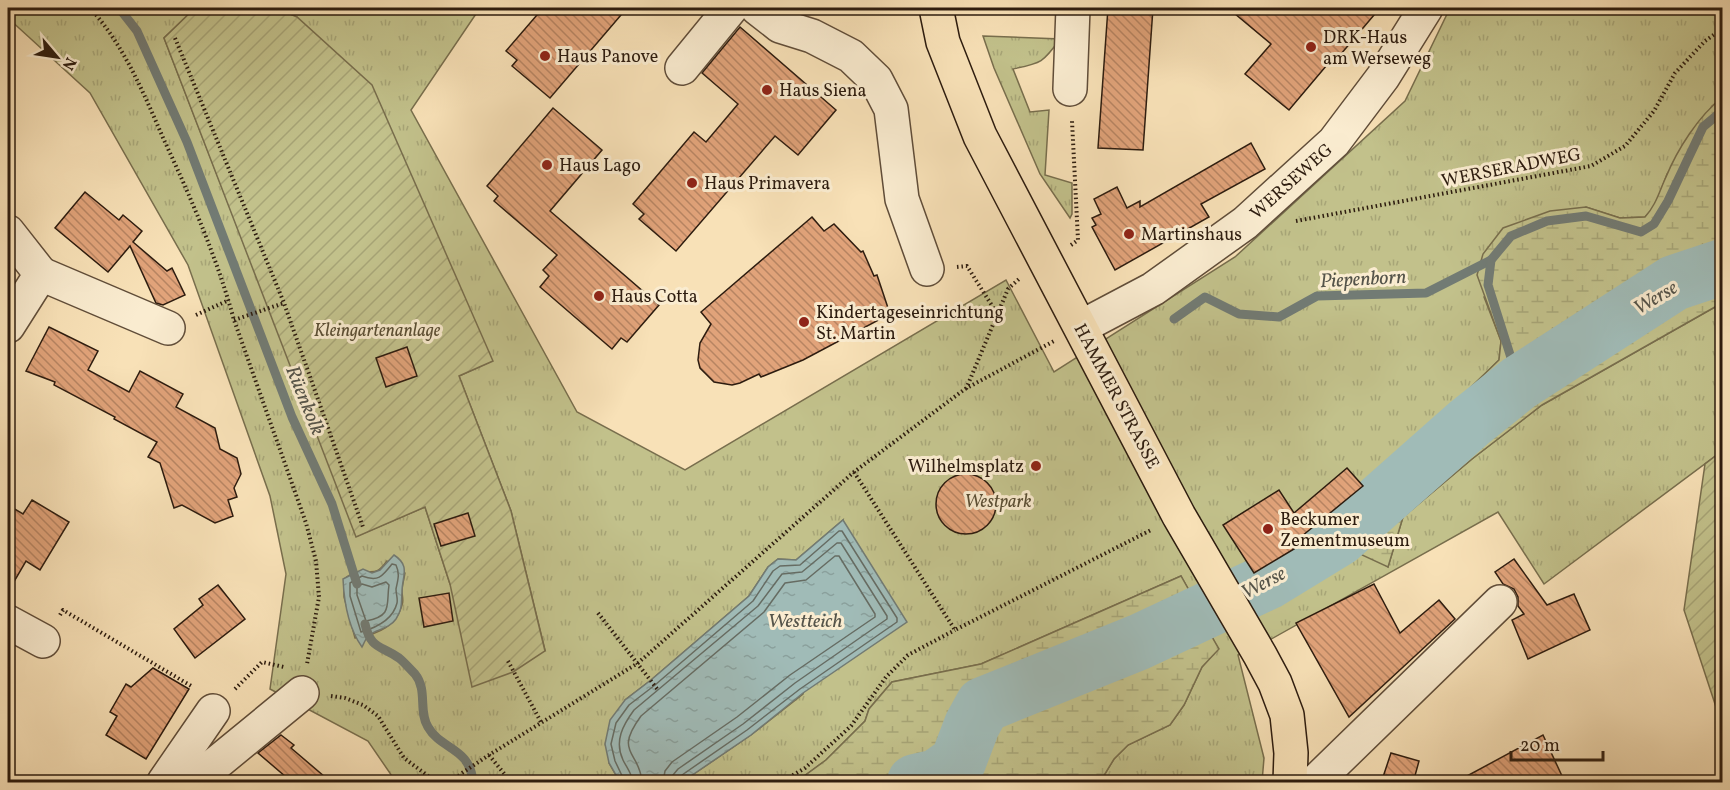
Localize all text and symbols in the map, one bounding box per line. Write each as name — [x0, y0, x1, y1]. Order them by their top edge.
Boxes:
place label: DRK-Haus am Werseweg — [1323, 26, 1431, 72]
north arrow — [27, 27, 87, 87]
marker: DRK-Haus am Werseweg — [1304, 40, 1318, 54]
place label: Haus Panove — [557, 45, 658, 70]
marker: Haus Panove — [538, 49, 552, 63]
text: N — [56, 53, 81, 74]
place label: Haus Siena — [779, 79, 867, 104]
marker: Haus Siena — [760, 83, 774, 97]
street label: WERSEWEG — [1245, 138, 1339, 226]
street label: WERSERADWEG — [1439, 143, 1583, 194]
place label: Haus Lago — [559, 154, 641, 179]
marker: Haus Lago — [540, 158, 554, 172]
place label: Haus Primavera — [704, 172, 830, 197]
marker: Haus Primavera — [685, 176, 699, 190]
place label: Martinshaus — [1141, 223, 1242, 248]
marker: Martinshaus — [1122, 227, 1136, 241]
water label: Piepenborn — [1319, 264, 1407, 296]
water label: Werse — [1629, 274, 1684, 323]
place label: Haus Cotta — [611, 285, 698, 310]
marker: Haus Cotta — [592, 289, 606, 303]
place label: Kindertageseinrichtung St. Martin — [816, 301, 1004, 347]
marker: Kindertageseinrichtung St. Martin — [797, 315, 811, 329]
park label: Kleingartenanlage — [314, 319, 441, 344]
street label: HAMMER STRASSE — [1067, 320, 1165, 474]
water label: Rüenkolk — [278, 362, 331, 440]
place label: Wilhelmsplatz — [908, 455, 1024, 480]
marker: Wilhelmsplatz — [1029, 459, 1043, 473]
park label: Westpark — [964, 490, 1032, 515]
place label: Beckumer Zementmuseum — [1280, 508, 1410, 554]
marker: Beckumer Zementmuseum — [1261, 522, 1275, 536]
water label: Werse — [1237, 560, 1292, 607]
water label: Westteich — [768, 608, 842, 636]
scale bar — [1511, 724, 1602, 762]
text: 20 m — [1520, 734, 1560, 759]

